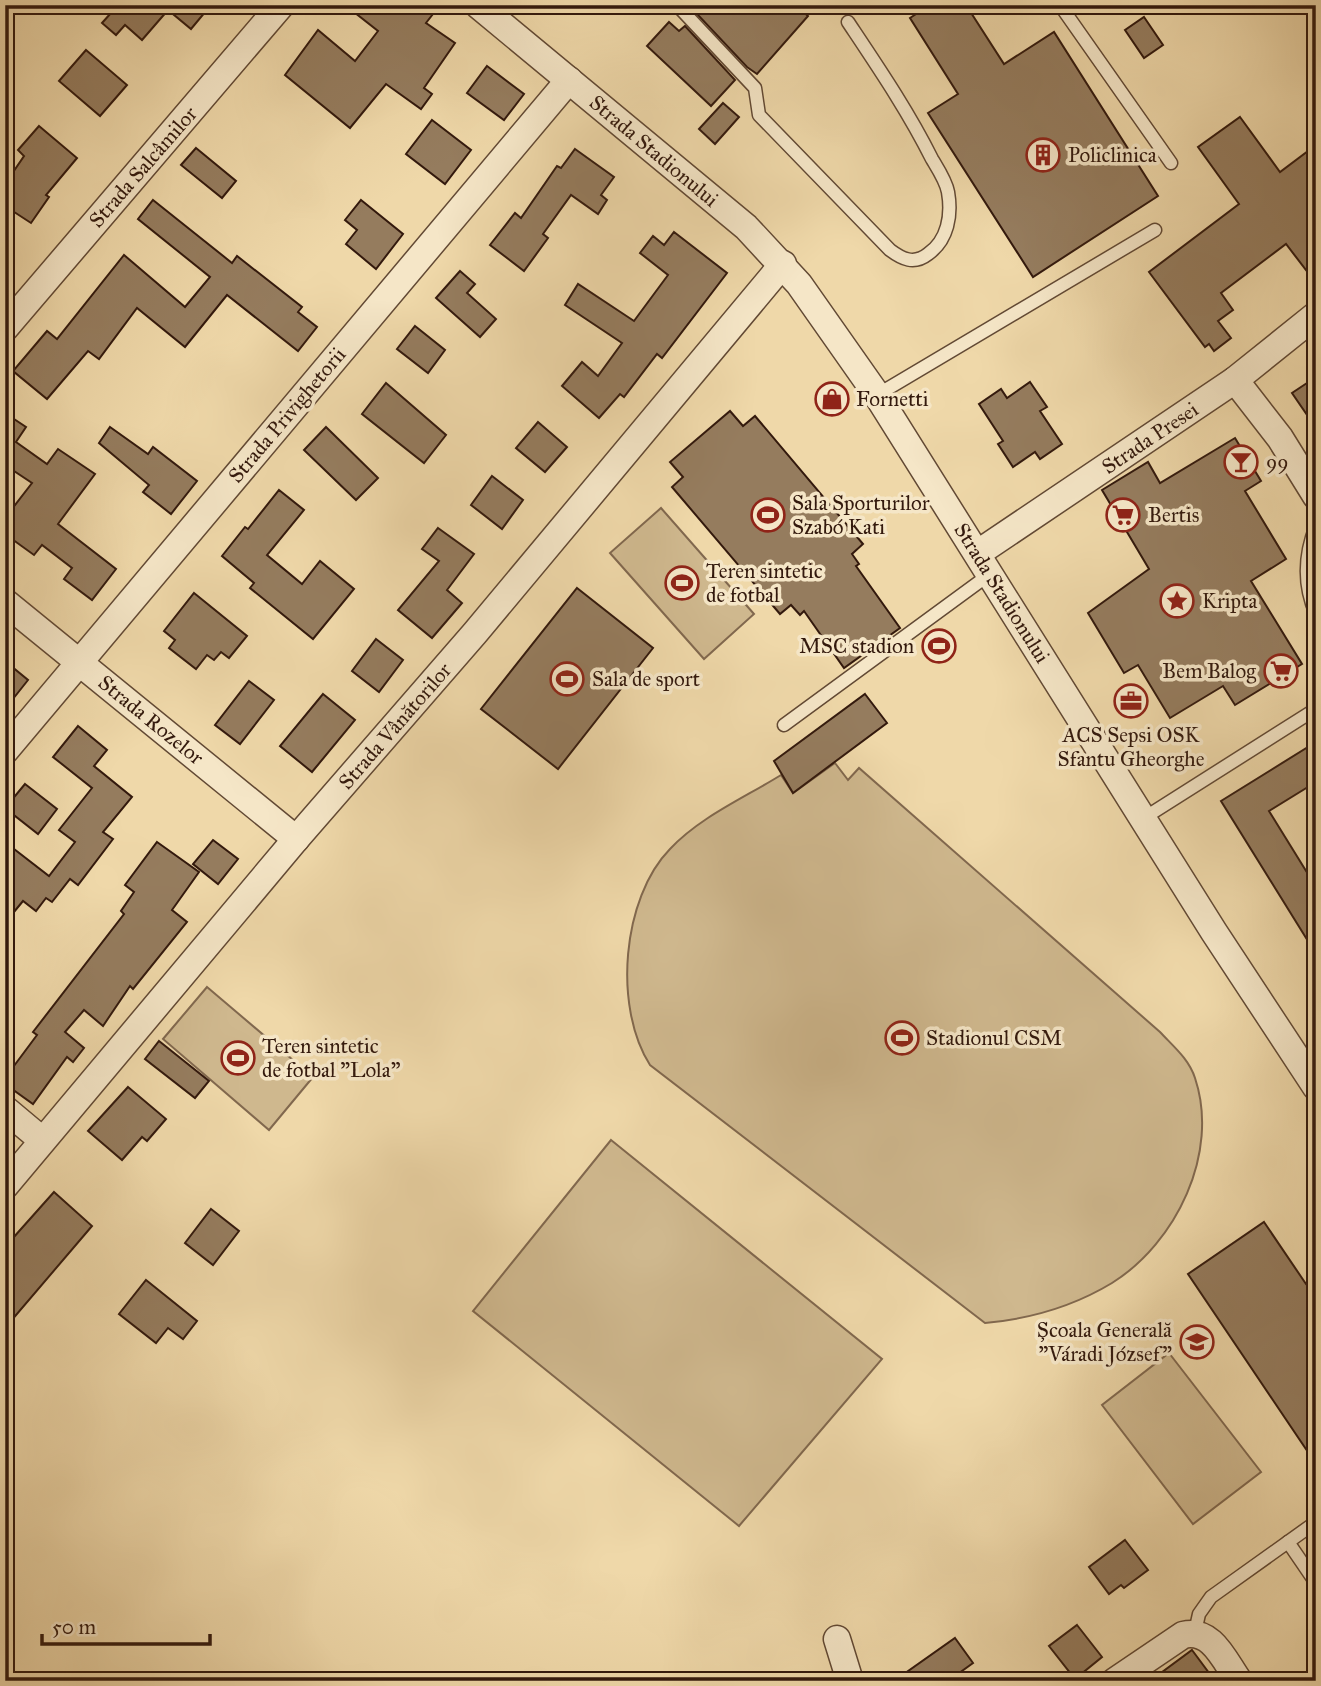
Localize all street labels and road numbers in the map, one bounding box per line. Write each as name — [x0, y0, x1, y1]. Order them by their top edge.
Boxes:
street label: Strada Stadionului — [584, 89, 724, 213]
street label: Strada Salcâmilor — [83, 101, 203, 233]
street label: Strada Privighetorii — [223, 342, 351, 488]
street label: Strada Presei — [1097, 396, 1203, 480]
street label: Strada Stadionului — [948, 518, 1056, 668]
street label: Strada Vânătorilor — [333, 657, 457, 795]
street label: Strada Rozelor — [93, 670, 209, 770]

